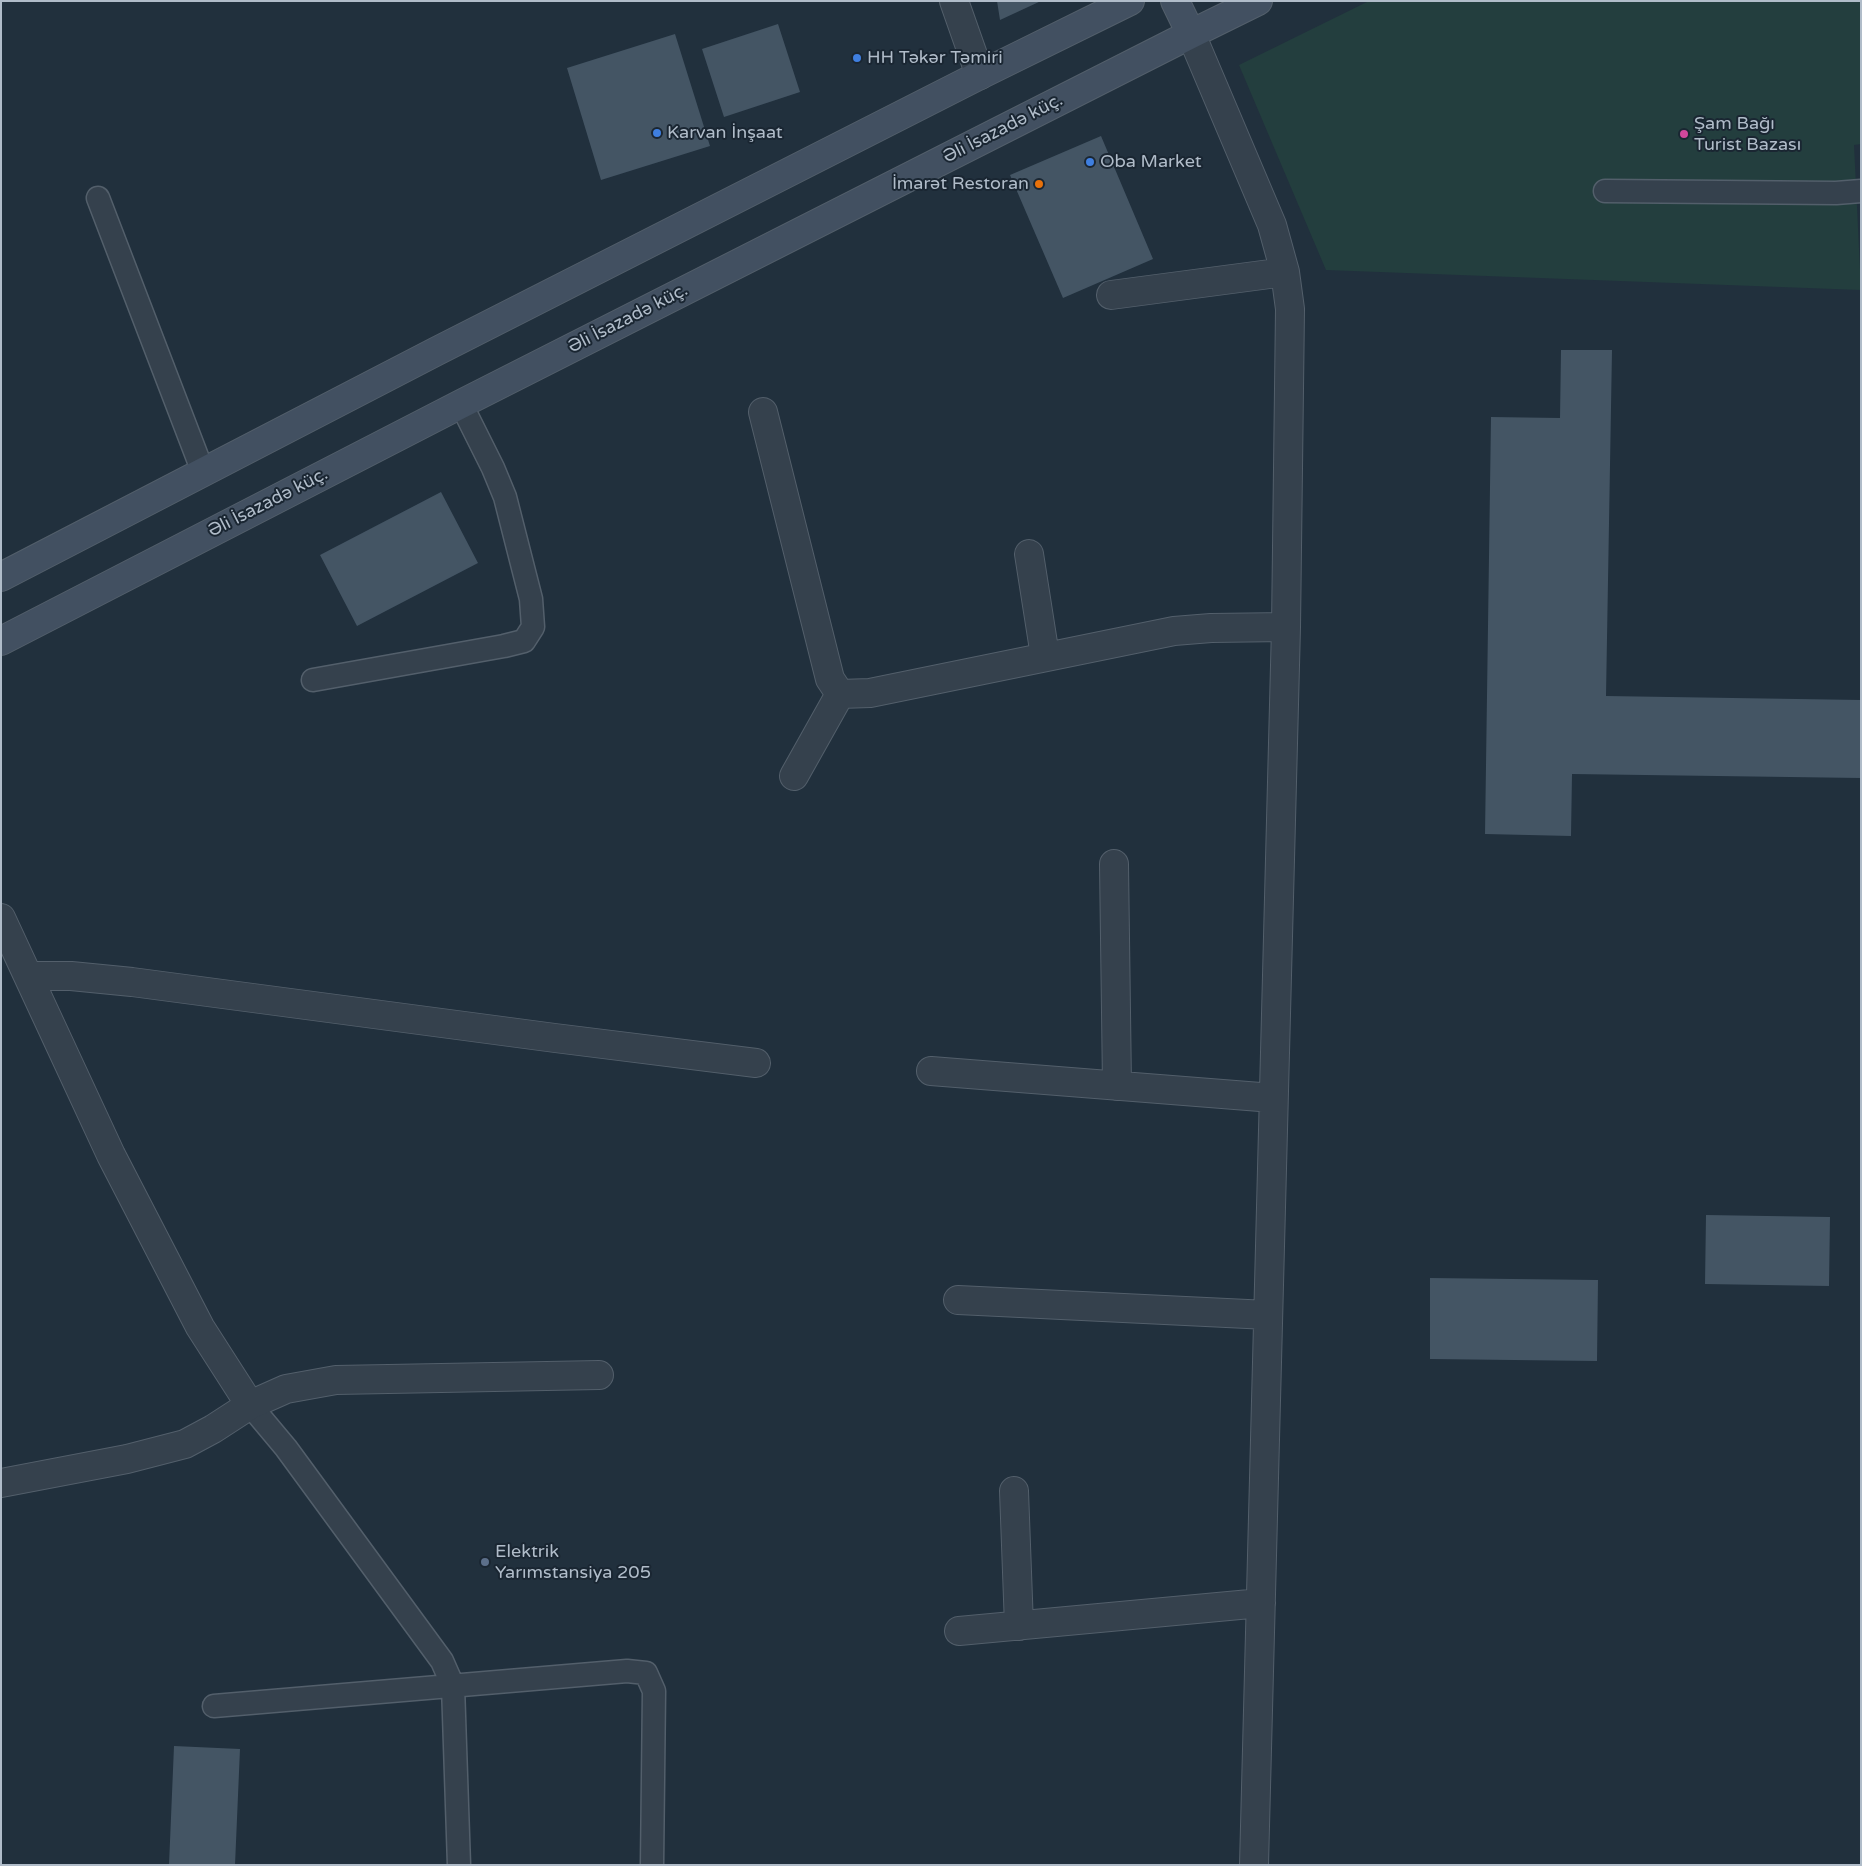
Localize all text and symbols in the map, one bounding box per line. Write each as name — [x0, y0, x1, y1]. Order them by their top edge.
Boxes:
place label: HH Təkər Təmiri — [867, 47, 1003, 69]
marker: HH Təkər Təmiri — [851, 52, 863, 64]
street label: Əli İsazadə küç. — [939, 89, 1067, 169]
place label: Şam Bağı Turist Bazası — [1694, 113, 1801, 156]
place label: Karvan İnşaat — [667, 122, 783, 144]
marker: Karvan İnşaat — [651, 127, 663, 139]
marker: Şam Bağı Turist Bazası — [1678, 128, 1690, 140]
place label: Oba Market — [1100, 151, 1202, 173]
marker: Oba Market — [1084, 156, 1096, 168]
place label: İmarət Restoran — [892, 173, 1029, 195]
marker: İmarət Restoran — [1033, 178, 1045, 190]
street label: Əli İsazadə küç. — [564, 279, 692, 359]
street label: Əli İsazadə küç. — [204, 463, 332, 543]
place label: Elektrik Yarımstansiya 205 — [495, 1541, 651, 1584]
marker: Elektrik Yarımstansiya 205 — [479, 1556, 491, 1568]

